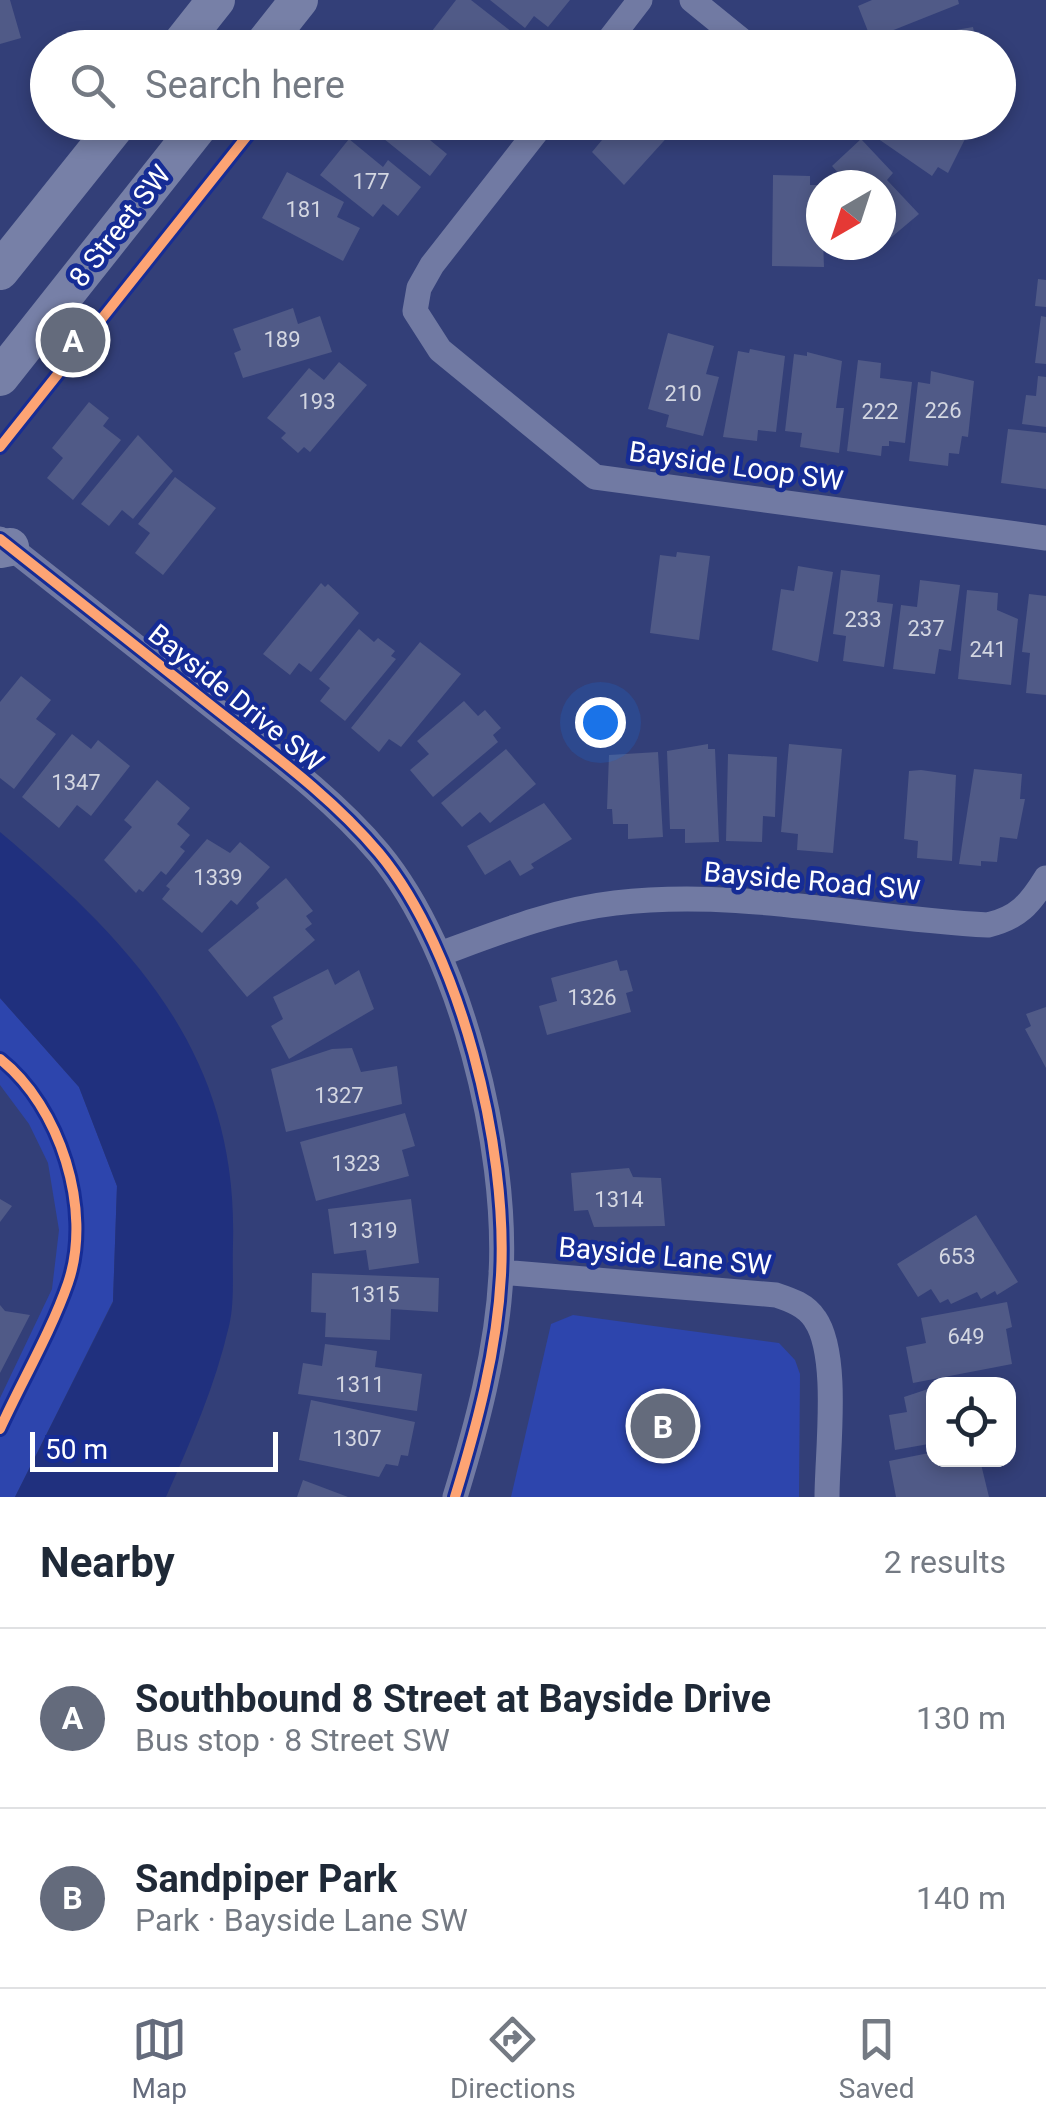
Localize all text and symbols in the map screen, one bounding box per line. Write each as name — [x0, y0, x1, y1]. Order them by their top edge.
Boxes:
search box — [30, 30, 1016, 140]
icon: search — [65, 58, 120, 113]
text: Search here — [145, 63, 345, 107]
street label: 8 Street SW — [62, 159, 178, 293]
house number: 177 — [352, 169, 390, 194]
north arrow — [806, 170, 896, 260]
house number: 181 — [285, 197, 323, 222]
pin: A — [40, 302, 106, 378]
house number: 189 — [263, 327, 301, 352]
house number: 210 — [664, 381, 702, 406]
house number: 193 — [298, 389, 336, 414]
house number: 226 — [924, 398, 962, 423]
house number: 222 — [861, 399, 899, 424]
street label: Bayside Loop SW — [627, 435, 845, 497]
house number: 233 — [844, 607, 882, 632]
house number: 237 — [907, 616, 945, 641]
street label: Bayside Drive SW — [142, 617, 330, 779]
house number: 241 — [969, 637, 1007, 662]
your location — [575, 697, 626, 748]
house number: 1347 — [51, 770, 101, 795]
street label: Bayside Road SW — [702, 855, 922, 907]
house number: 1339 — [193, 865, 243, 890]
house number: 1326 — [567, 985, 617, 1010]
house number: 1327 — [314, 1083, 364, 1108]
house number: 1323 — [331, 1151, 381, 1176]
house number: 1314 — [594, 1187, 644, 1212]
house number: 1319 — [348, 1218, 398, 1243]
street label: Bayside Lane SW — [557, 1230, 773, 1282]
house number: 653 — [938, 1244, 976, 1269]
house number: 1315 — [350, 1282, 400, 1307]
house number: 649 — [947, 1324, 985, 1349]
house number: 1311 — [335, 1372, 385, 1397]
map controls — [926, 1377, 1016, 1467]
button: locate — [926, 1377, 1016, 1467]
pin: B — [630, 1388, 696, 1464]
house number: 1307 — [332, 1426, 382, 1451]
scale bar — [30, 1427, 278, 1472]
text: 50 m — [45, 1433, 108, 1466]
text: Nearby — [40, 1538, 175, 1587]
text: 2 results — [884, 1543, 1006, 1581]
text: Southbound 8 Street at Bayside Drive — [135, 1677, 771, 1721]
text: A — [62, 1699, 83, 1737]
text: 130 m — [916, 1699, 1006, 1737]
text: Bus stop · 8 Street SW — [135, 1721, 450, 1759]
text: Sandpiper Park — [135, 1857, 397, 1901]
text: B — [62, 1879, 83, 1917]
text: 140 m — [916, 1879, 1006, 1917]
text: Park · Bayside Lane SW — [135, 1901, 468, 1939]
tab: Map — [132, 2012, 187, 2105]
tab: Directions — [450, 2012, 576, 2105]
tab: Saved — [839, 2012, 914, 2105]

